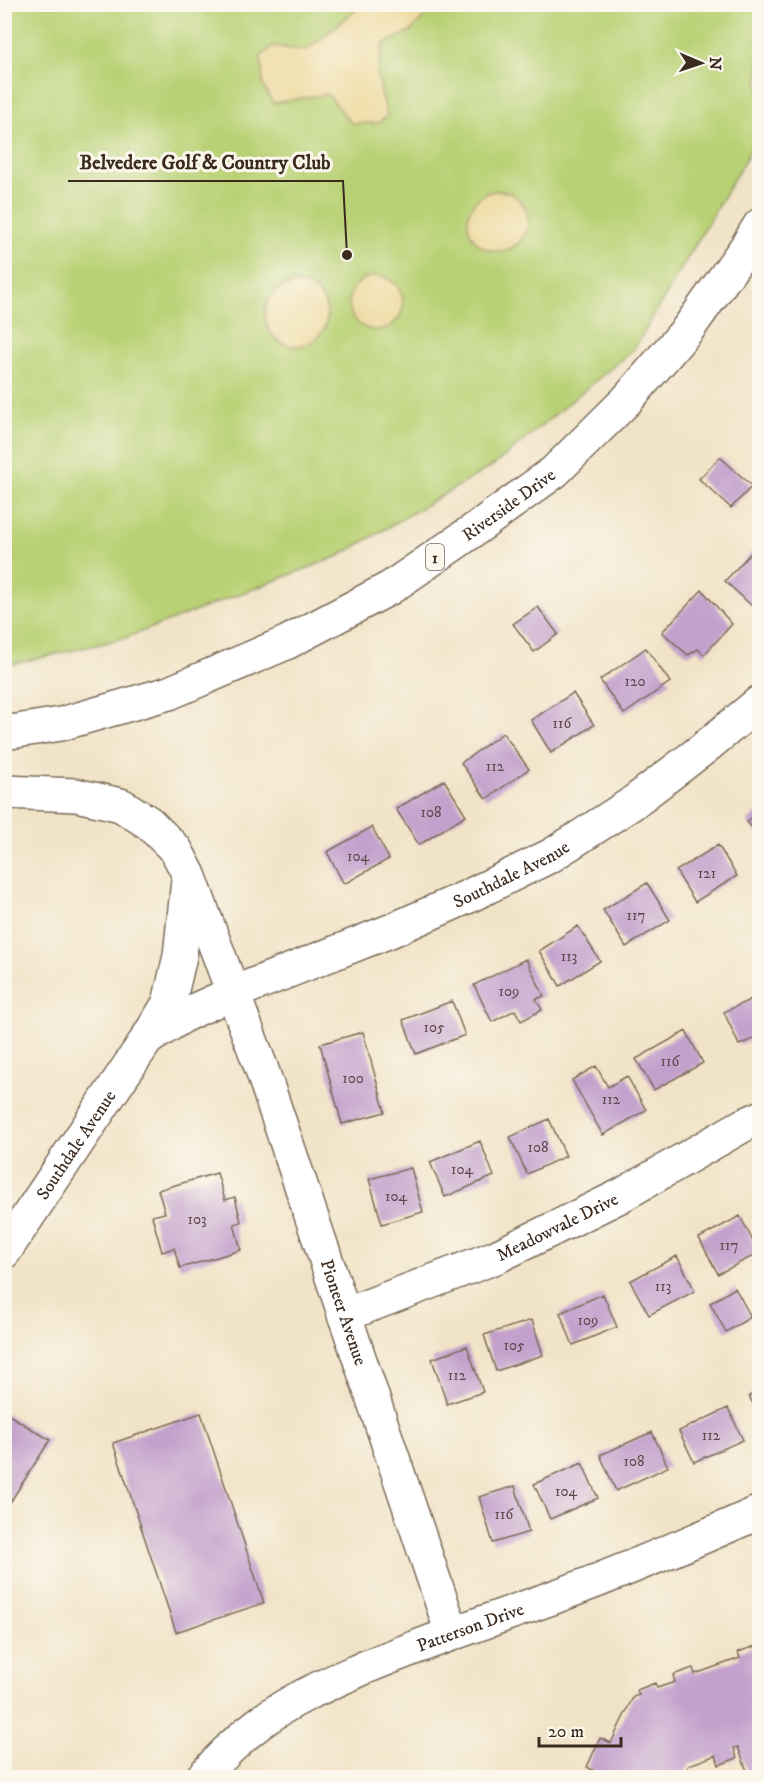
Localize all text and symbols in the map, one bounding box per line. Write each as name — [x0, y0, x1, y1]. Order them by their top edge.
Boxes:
north arrow — [671, 33, 731, 93]
text: N — [705, 57, 725, 70]
callout: Belvedere Golf & Country Club — [68, 143, 343, 181]
text: Belvedere Golf & Country Club — [80, 151, 331, 176]
street label: Riverside Drive — [459, 464, 560, 547]
road number: 1 — [426, 544, 444, 570]
house number: 120 — [625, 672, 645, 691]
house number: 116 — [553, 714, 573, 733]
house number: 112 — [486, 757, 505, 776]
house number: 108 — [420, 803, 442, 822]
street label: Southdale Avenue — [450, 837, 574, 914]
house number: 104 — [347, 847, 369, 866]
house number: 121 — [698, 864, 716, 883]
house number: 117 — [627, 906, 646, 925]
house number: 113 — [561, 947, 577, 966]
house number: 109 — [498, 982, 520, 1001]
house number: 105 — [424, 1018, 445, 1037]
house number: 116 — [661, 1052, 681, 1071]
house number: 100 — [342, 1069, 364, 1088]
street label: Southdale Avenue — [32, 1086, 121, 1204]
house number: 112 — [602, 1090, 621, 1109]
house number: 108 — [527, 1138, 549, 1157]
house number: 104 — [451, 1160, 473, 1179]
house number: 104 — [385, 1187, 407, 1206]
street label: Meadowvale Drive — [493, 1189, 622, 1267]
house number: 103 — [187, 1210, 207, 1229]
house number: 117 — [720, 1236, 739, 1255]
street label: Pioneer Avenue — [315, 1257, 371, 1369]
house number: 113 — [655, 1277, 671, 1296]
house number: 109 — [577, 1311, 599, 1330]
house number: 105 — [504, 1336, 525, 1355]
house number: 112 — [448, 1366, 467, 1385]
house number: 112 — [702, 1426, 721, 1445]
house number: 108 — [623, 1452, 645, 1471]
house number: 104 — [555, 1482, 577, 1501]
house number: 116 — [495, 1505, 515, 1524]
street label: Patterson Drive — [414, 1599, 527, 1658]
scale bar — [539, 1710, 622, 1748]
text: 20 m — [548, 1721, 584, 1743]

